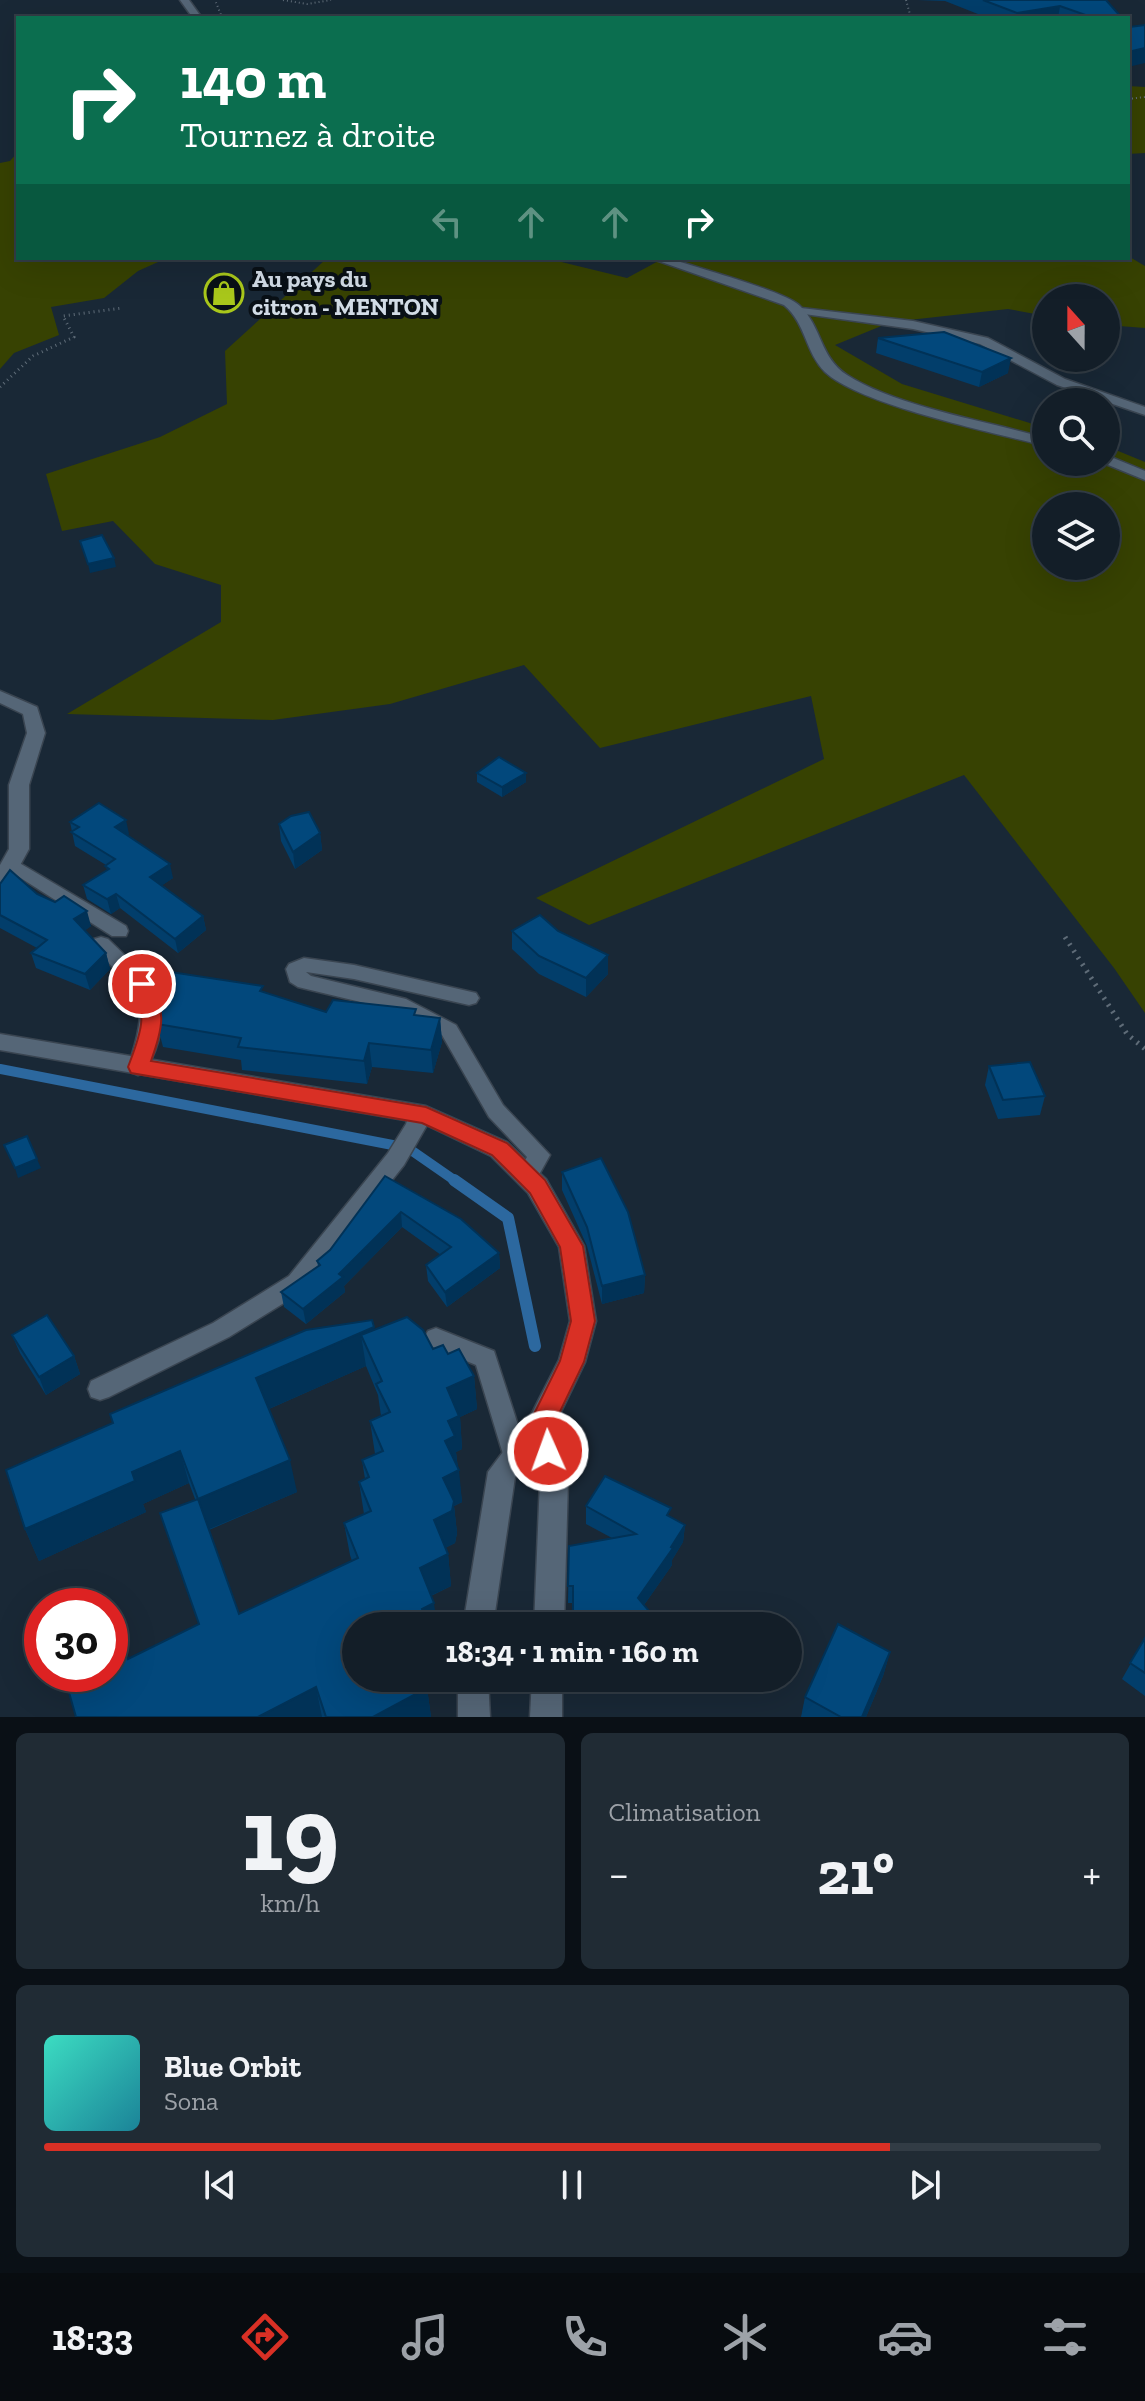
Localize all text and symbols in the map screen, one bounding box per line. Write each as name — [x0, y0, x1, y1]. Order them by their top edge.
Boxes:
text: 140 m — [180, 45, 326, 112]
icon: right — [48, 48, 152, 152]
text: Tournez à droite — [180, 113, 436, 156]
icon: left — [425, 200, 469, 244]
icon: ahead — [509, 200, 553, 244]
icon: ahead — [593, 200, 637, 244]
icon: right — [677, 200, 721, 244]
place label: Au pays du citron - MENTON — [252, 264, 439, 321]
shop icon: Au pays du citron - MENTON — [203, 272, 245, 314]
north arrow — [1032, 284, 1120, 372]
map controls — [1032, 284, 1120, 580]
button: search — [1032, 388, 1120, 476]
button: layers — [1032, 492, 1120, 580]
pin — [108, 950, 176, 1018]
icon: arrive — [120, 962, 164, 1006]
position arrow — [506, 1409, 590, 1493]
speed limit sign: 30 — [24, 1588, 128, 1692]
text: 18:34 · 1 min · 160 m — [445, 1634, 699, 1670]
text: 19 — [241, 1772, 339, 1897]
text: Climatisation — [609, 1796, 761, 1828]
text: 21° — [817, 1837, 894, 1909]
text: − — [609, 1847, 629, 1900]
text: + — [1082, 1847, 1101, 1900]
text: km/h — [261, 1887, 320, 1919]
text: Blue Orbit — [164, 2049, 301, 2085]
text: Sona — [164, 2085, 219, 2117]
icon: previous — [198, 2163, 242, 2207]
icon: pause — [550, 2163, 594, 2207]
icon: next — [903, 2163, 947, 2207]
icon: directions — [237, 2309, 293, 2365]
icon: music — [397, 2309, 453, 2365]
icon: phone — [557, 2309, 613, 2365]
icon: climate — [717, 2309, 773, 2365]
icon: car — [877, 2309, 933, 2365]
icon: filters — [1037, 2309, 1093, 2365]
text: 18:33 — [52, 2316, 133, 2359]

